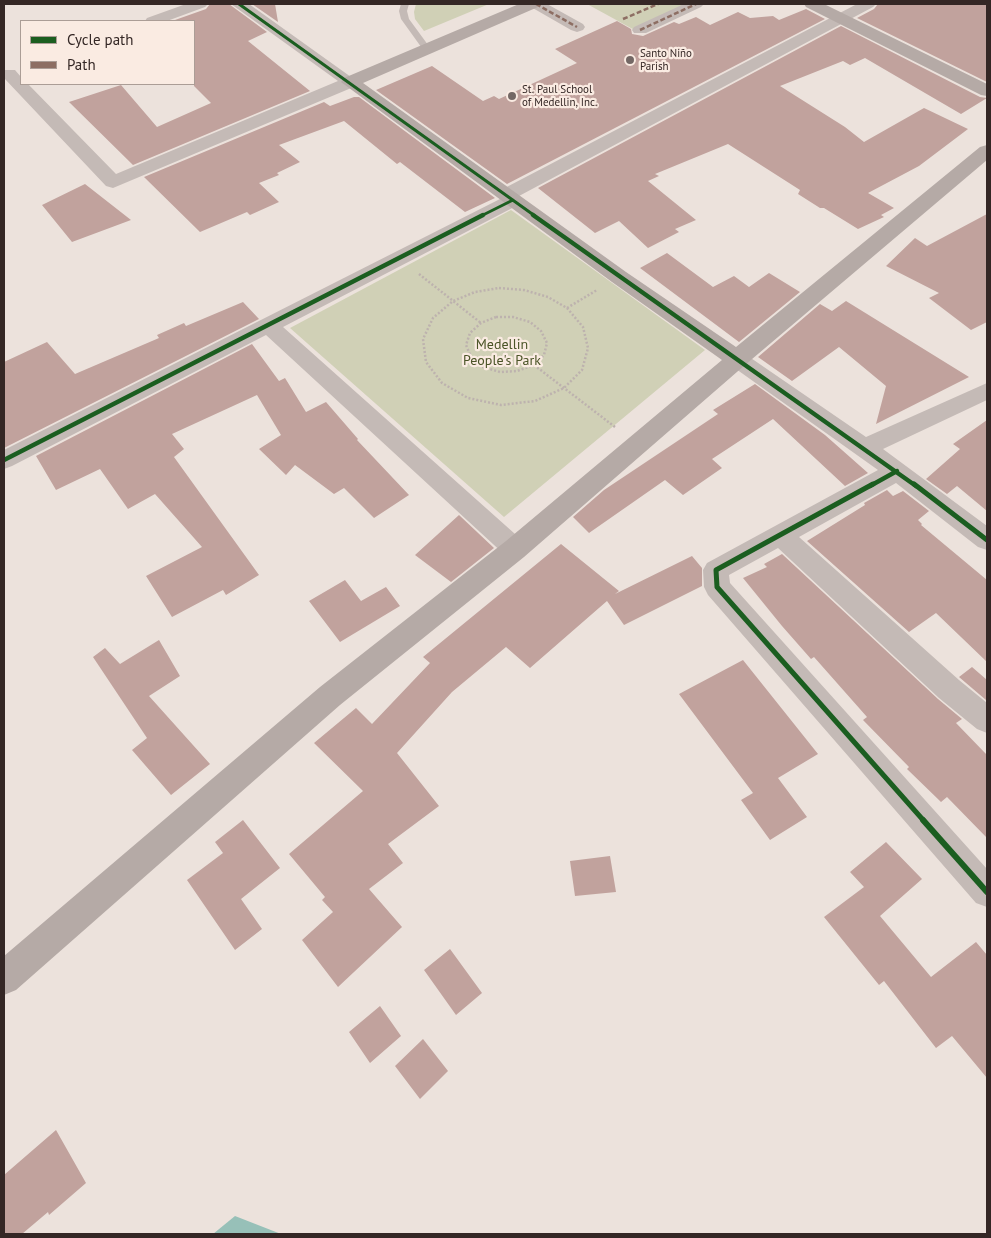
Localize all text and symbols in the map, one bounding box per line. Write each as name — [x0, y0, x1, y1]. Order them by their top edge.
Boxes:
legend — [20, 20, 195, 85]
text: Cycle path — [67, 30, 133, 49]
place label: Santo Niño Parish — [640, 47, 692, 73]
marker: Santo Niño Parish — [624, 54, 636, 66]
text: Path — [67, 55, 96, 74]
place label: St. Paul School of Medellin, Inc. — [522, 83, 597, 109]
marker: St. Paul School of Medellin, Inc. — [506, 90, 518, 102]
park label: Medellin People's Park — [463, 337, 541, 370]

